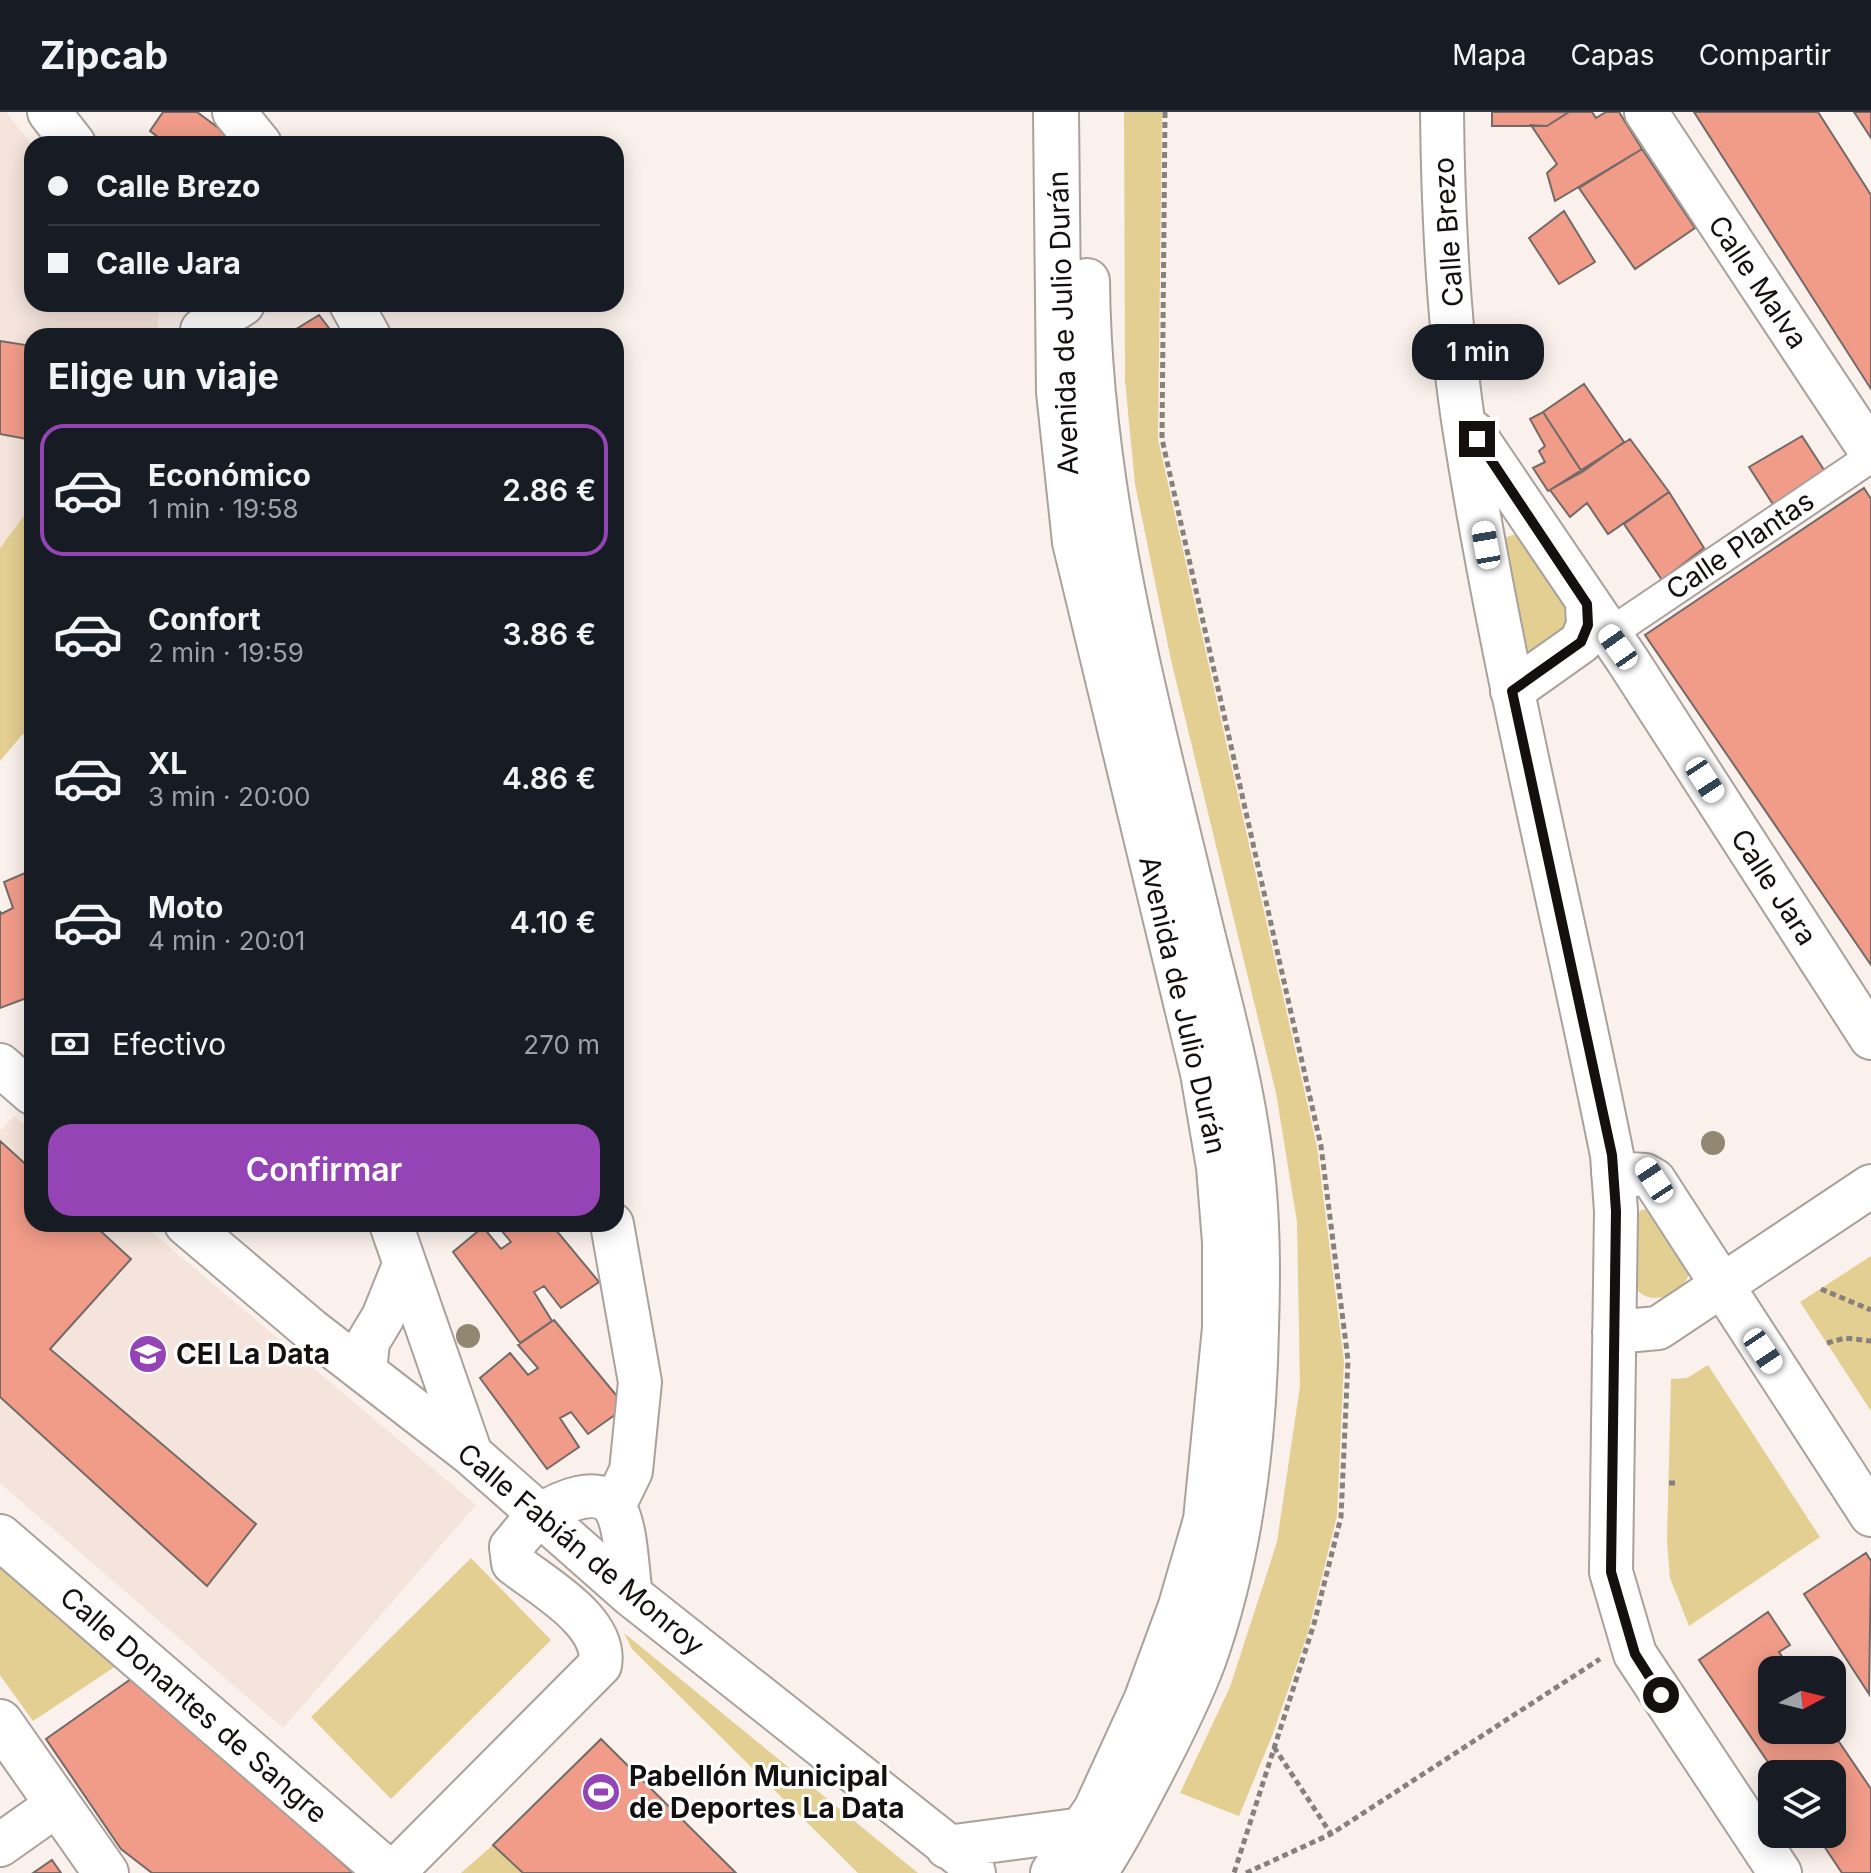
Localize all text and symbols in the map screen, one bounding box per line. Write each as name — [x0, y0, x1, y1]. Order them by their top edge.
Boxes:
text: Zipcab — [40, 32, 168, 78]
text: Mapa — [1452, 38, 1527, 72]
text: Capas — [1571, 38, 1655, 72]
text: Compartir — [1699, 38, 1831, 72]
street label: Calle Brezo — [1426, 156, 1470, 308]
text: Calle Brezo — [96, 168, 260, 204]
street label: Avenida de Julio Durán — [1041, 170, 1085, 476]
street label: Calle Malva — [1701, 209, 1815, 355]
text: Calle Jara — [96, 245, 241, 281]
callout: 1 min — [1411, 323, 1543, 379]
text: 1 min — [1446, 336, 1510, 367]
text: Elige un viaje — [48, 354, 279, 398]
route end — [1459, 421, 1495, 457]
icon: car — [52, 454, 124, 526]
text: Económico — [148, 457, 311, 493]
text: 2.86 € — [502, 472, 596, 508]
street label: Calle Plantas — [1660, 483, 1820, 607]
text: 1 min · 19:58 — [148, 493, 299, 524]
car — [1470, 519, 1502, 571]
icon: car — [52, 598, 124, 670]
text: Confort — [148, 601, 261, 637]
text: 3.86 € — [502, 616, 596, 652]
car — [1594, 620, 1642, 674]
text: 2 min · 19:59 — [148, 637, 304, 668]
icon: car — [52, 742, 124, 814]
text: XL — [148, 745, 187, 781]
car — [1682, 753, 1728, 807]
text: 4.86 € — [502, 760, 596, 796]
text: 3 min · 20:00 — [148, 781, 310, 812]
street label: Calle Jara — [1724, 822, 1824, 952]
street label: Avenida de Julio Durán — [1132, 853, 1234, 1157]
icon: car — [52, 886, 124, 958]
text: Moto — [148, 889, 223, 925]
text: 4.10 € — [510, 904, 596, 940]
text: 4 min · 20:01 — [148, 925, 305, 956]
icon: cash — [48, 1022, 92, 1066]
text: Efectivo — [112, 1026, 226, 1062]
text: 270 m — [523, 1029, 600, 1060]
button: Confirmar — [48, 1124, 600, 1216]
car — [1631, 1153, 1677, 1207]
car — [1740, 1324, 1786, 1378]
school or university icon: CEI La Data — [127, 1333, 169, 1375]
place label: CEI La Data — [176, 1337, 330, 1371]
street label: Calle Fabián de Monroy — [451, 1436, 711, 1662]
street label: Calle Donantes de Sangre — [54, 1580, 334, 1830]
north arrow — [1758, 1656, 1846, 1744]
map controls — [1758, 1656, 1846, 1848]
route start — [1643, 1677, 1679, 1713]
place label: Pabellón Municipal de Deportes La Data — [629, 1759, 904, 1825]
button: layers — [1758, 1760, 1846, 1848]
sports icon: Pabellón Municipal de Deportes La Data — [580, 1771, 622, 1813]

